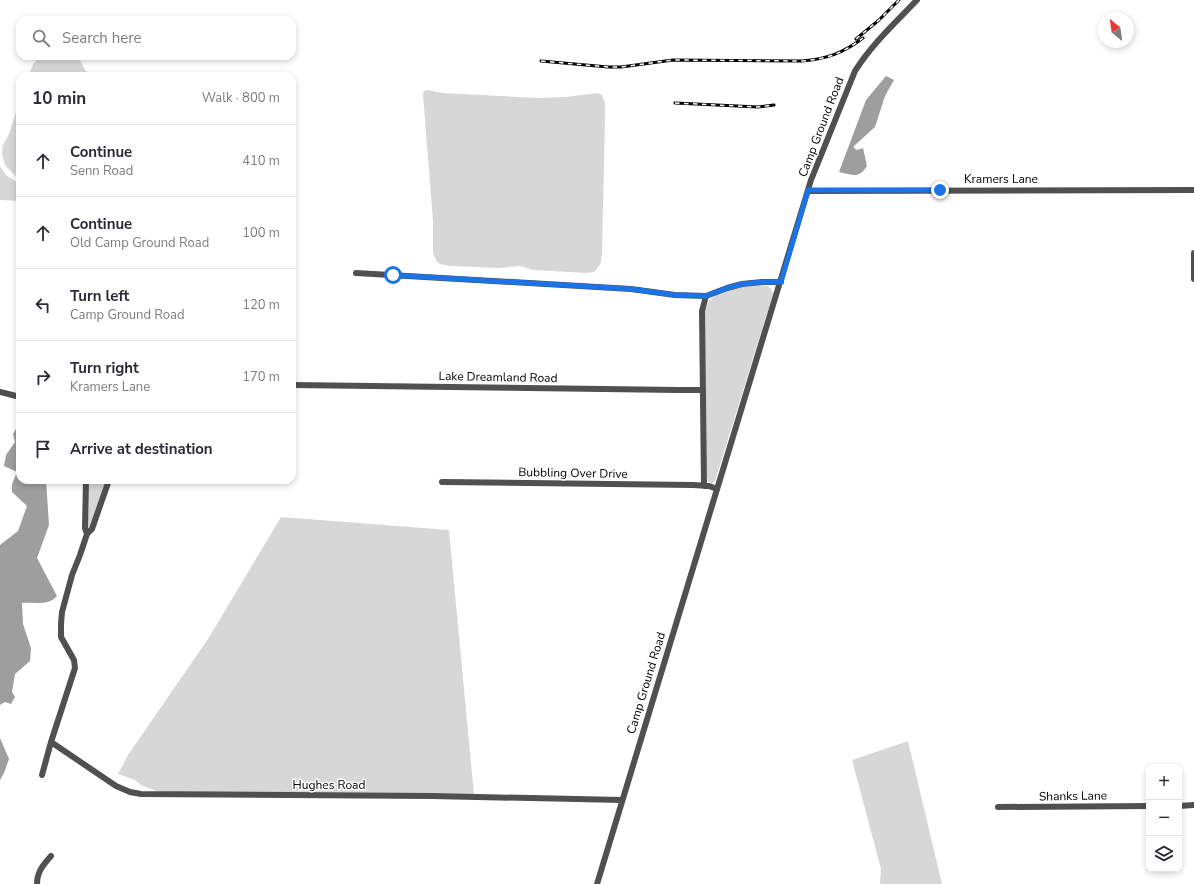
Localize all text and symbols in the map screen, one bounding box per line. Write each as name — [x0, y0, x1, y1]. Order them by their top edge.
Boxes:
north arrow — [1098, 12, 1134, 48]
search box — [16, 16, 296, 60]
icon: search — [30, 27, 52, 49]
text: Search here — [62, 28, 142, 48]
street label: Camp Ground Road — [795, 75, 847, 179]
text: 10 min — [32, 87, 86, 110]
text: Walk · 800 m — [202, 89, 280, 107]
text: Continue — [70, 142, 132, 162]
icon: ahead — [32, 150, 54, 172]
text: 410 m — [242, 152, 280, 170]
text: Senn Road — [70, 162, 133, 180]
street label: Kramers Lane — [964, 171, 1038, 187]
route end — [931, 181, 949, 199]
text: Continue — [70, 214, 132, 234]
icon: ahead — [32, 222, 54, 244]
text: 100 m — [242, 224, 280, 242]
text: Old Camp Ground Road — [70, 234, 209, 252]
route start — [384, 266, 402, 284]
text: Turn left — [70, 286, 129, 306]
icon: left — [32, 294, 54, 316]
text: 120 m — [242, 296, 280, 314]
text: Camp Ground Road — [70, 306, 185, 324]
text: Turn right — [70, 358, 139, 378]
icon: right — [32, 366, 54, 388]
text: 170 m — [242, 368, 280, 386]
street label: Lake Dreamland Road — [438, 368, 558, 386]
text: Kramers Lane — [70, 378, 150, 396]
icon: arrive — [32, 438, 54, 460]
text: Arrive at destination — [70, 439, 213, 459]
street label: Bubbling Over Drive — [518, 464, 628, 482]
street label: Camp Ground Road — [623, 630, 669, 736]
map controls — [1146, 764, 1182, 872]
button: + — [1146, 764, 1182, 800]
street label: Hughes Road — [293, 777, 365, 793]
street label: Shanks Lane — [1039, 787, 1107, 805]
button: − — [1146, 800, 1182, 836]
button: layers — [1146, 836, 1182, 872]

